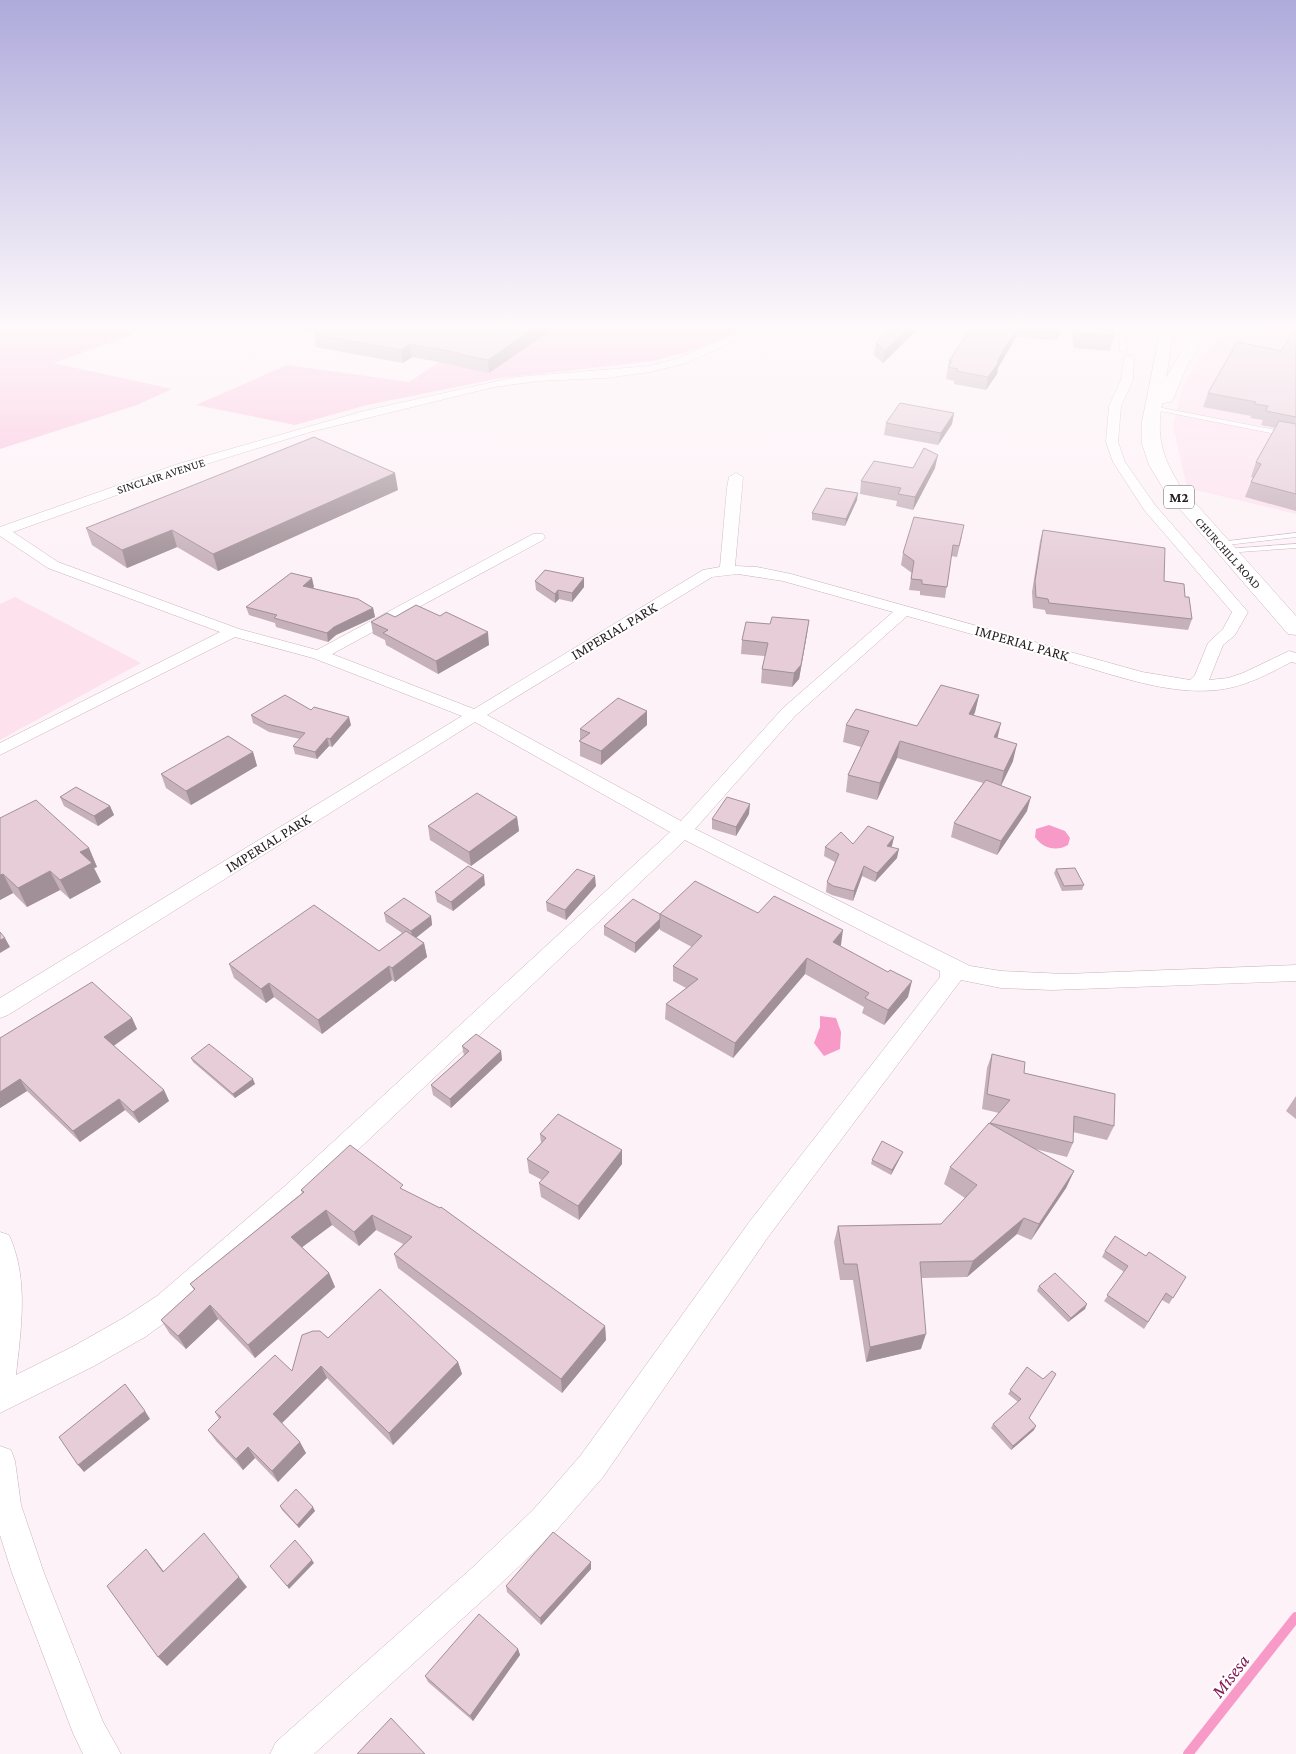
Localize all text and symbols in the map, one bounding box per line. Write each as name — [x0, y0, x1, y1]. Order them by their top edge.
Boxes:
street label: SINCLAIR AVENUE — [115, 455, 207, 497]
road number: M2 — [1164, 486, 1194, 508]
street label: CHURCHILL ROAD — [1192, 514, 1264, 592]
street label: IMPERIAL PARK — [568, 599, 660, 663]
street label: IMPERIAL PARK — [973, 622, 1071, 664]
street label: IMPERIAL PARK — [223, 810, 314, 875]
water label: Misesa — [1206, 1650, 1253, 1702]

